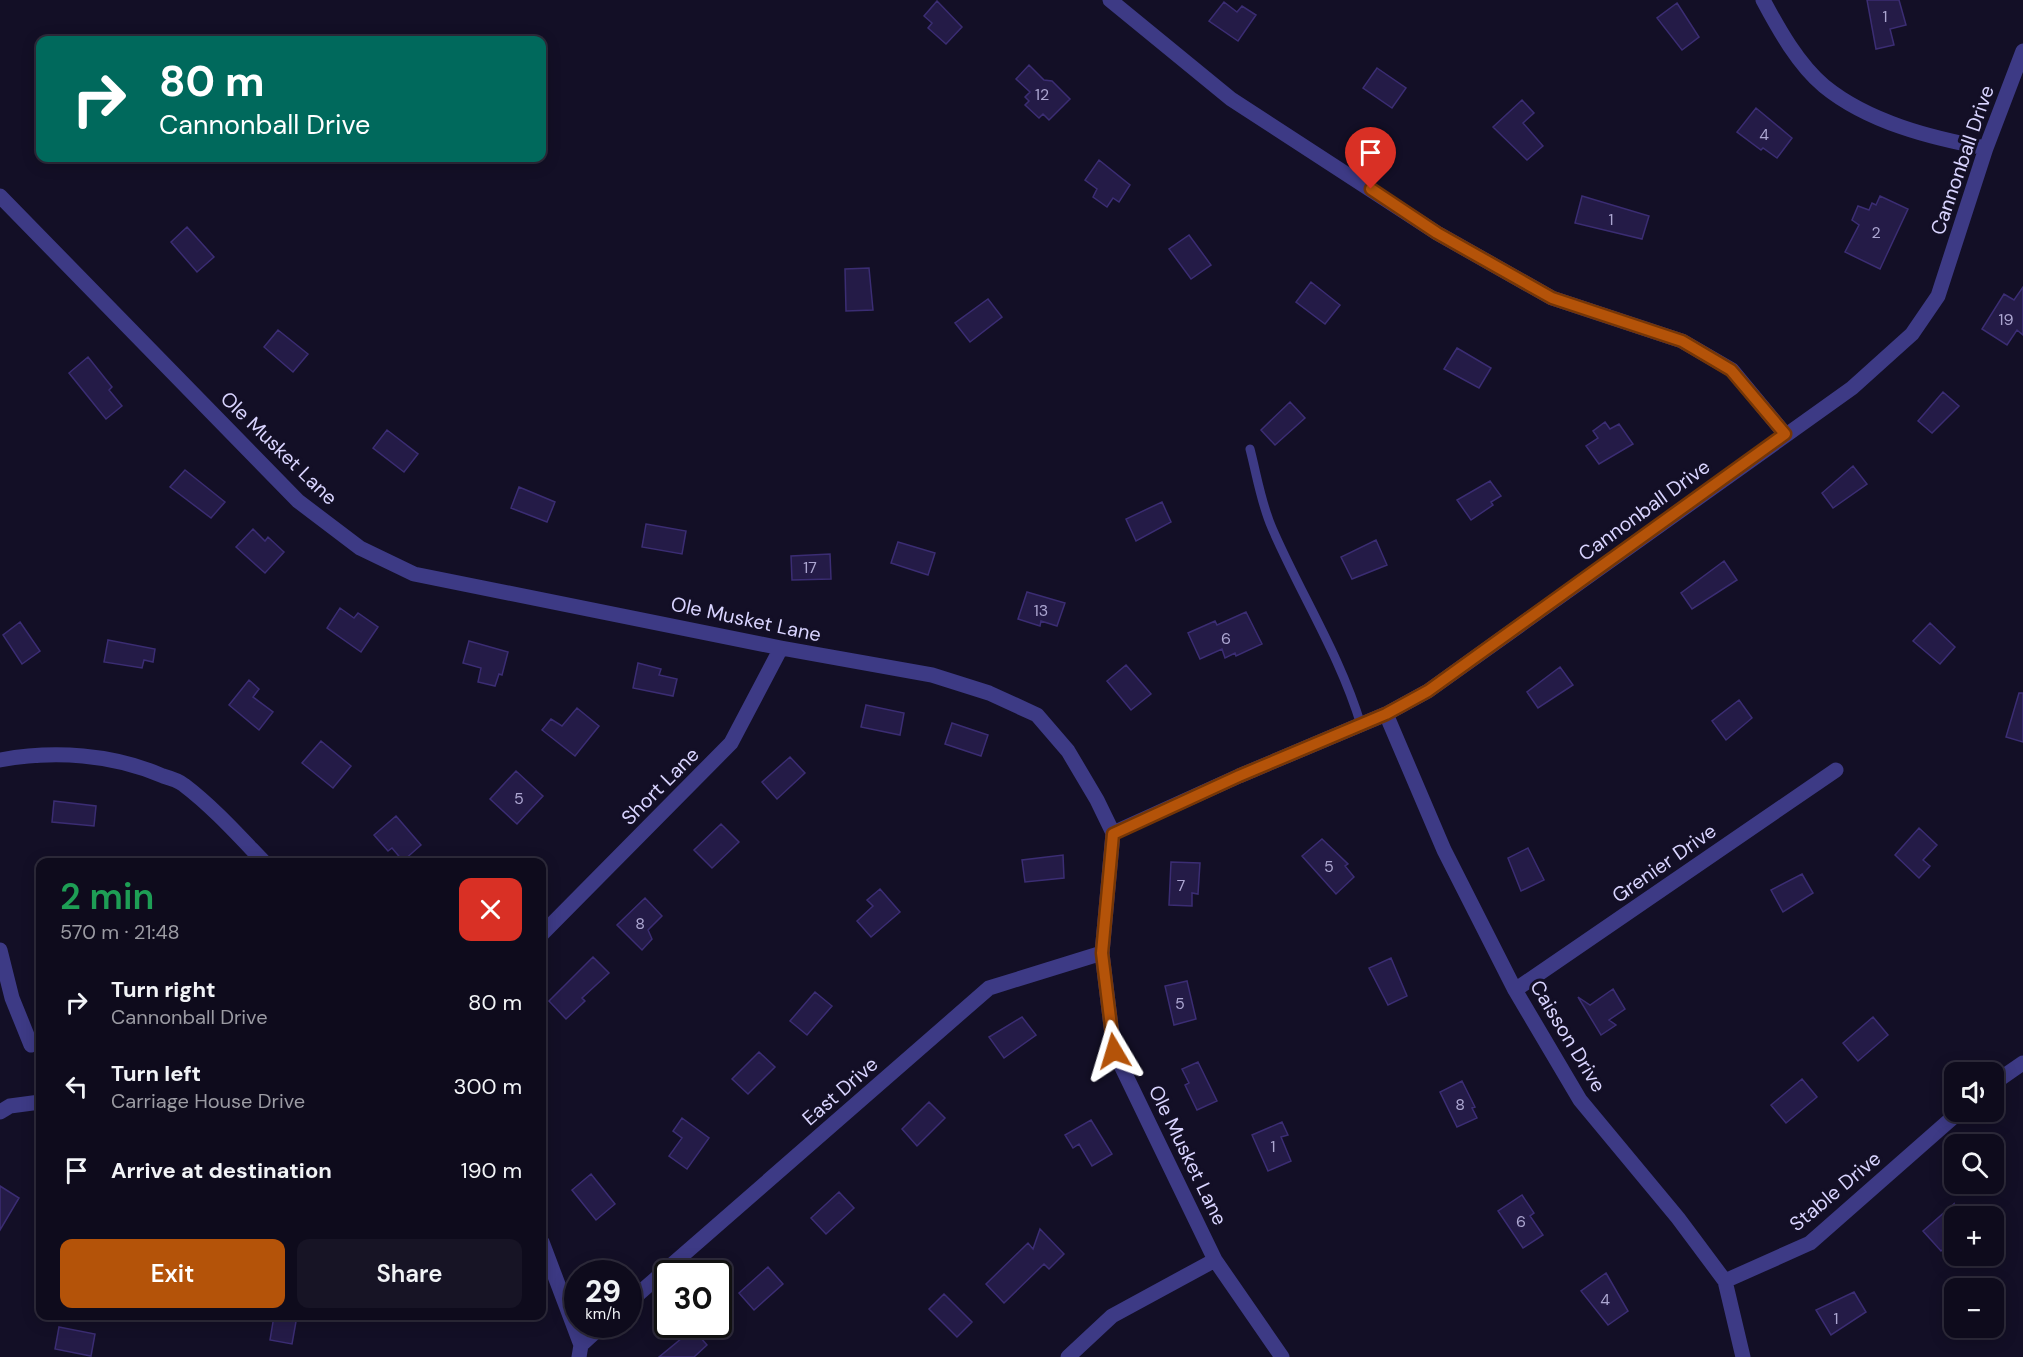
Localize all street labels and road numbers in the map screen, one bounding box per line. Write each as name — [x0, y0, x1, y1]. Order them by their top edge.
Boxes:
street label: Cannonball Drive — [1924, 82, 2000, 238]
street label: Ole Musket Lane — [215, 386, 343, 510]
street label: Cannonball Drive — [1573, 453, 1715, 567]
street label: Ole Musket Lane — [669, 590, 823, 648]
street label: Short Lane — [616, 742, 704, 830]
street label: Grenier Drive — [1607, 818, 1721, 908]
street label: Caisson Drive — [1524, 975, 1612, 1097]
street label: East Drive — [797, 1051, 883, 1131]
street label: Ole Musket Lane — [1143, 1081, 1233, 1229]
street label: Stable Drive — [1784, 1145, 1886, 1237]

